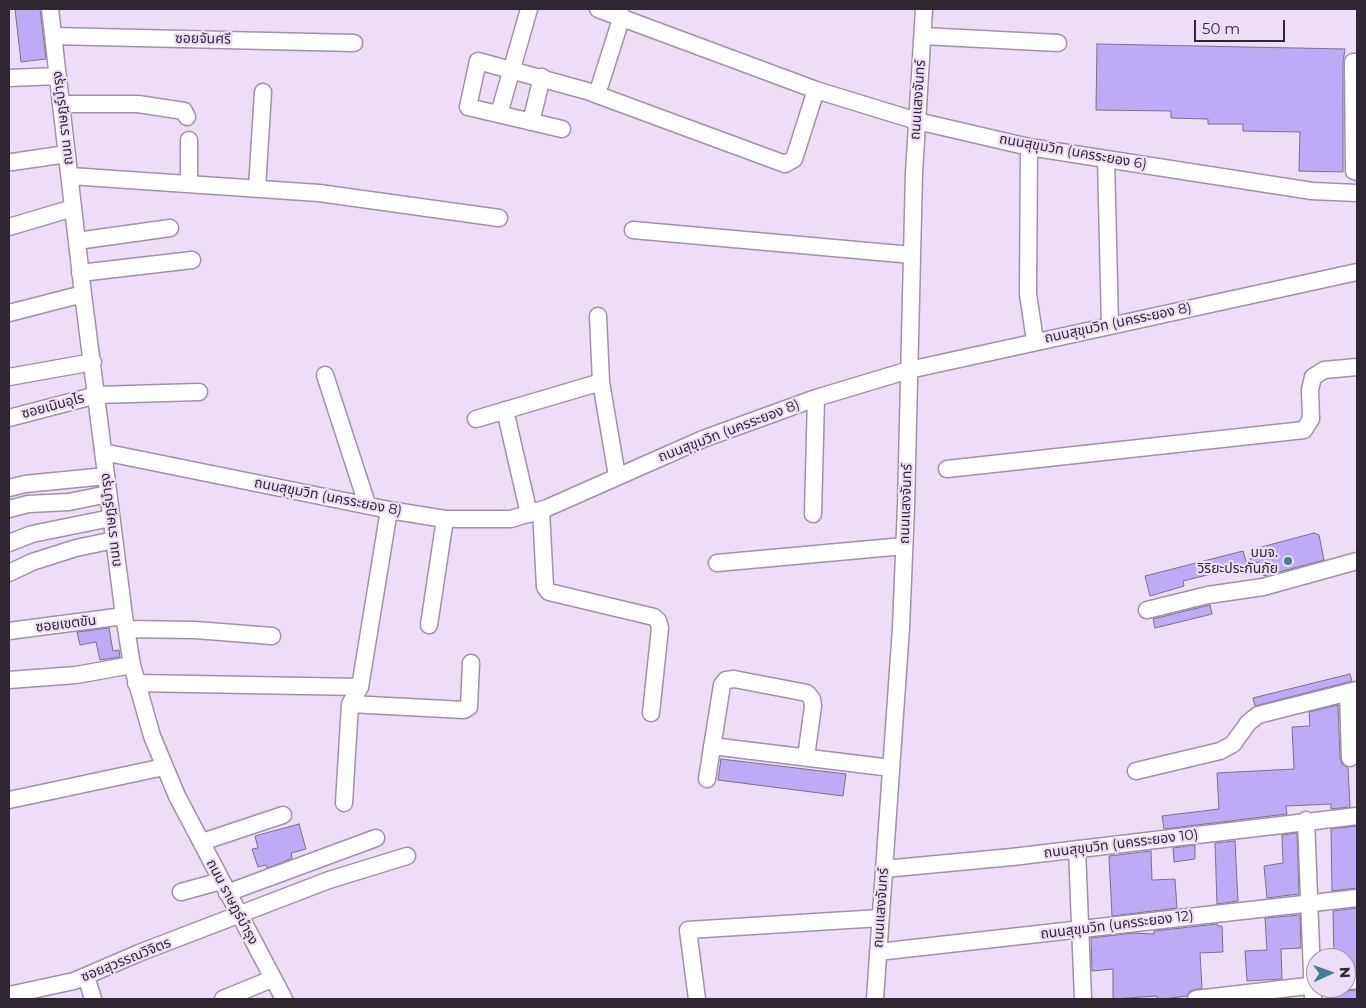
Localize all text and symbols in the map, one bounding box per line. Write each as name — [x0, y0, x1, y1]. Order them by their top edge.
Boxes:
scale bar — [1196, 10, 1287, 42]
text: 50 m — [1202, 19, 1240, 38]
street label: ซอยจันศรี — [175, 30, 231, 48]
street label: ถนนแสงจันทร์ — [907, 59, 929, 141]
street label: ถนน ราษฎร์บำรุง — [49, 70, 77, 166]
street label: ถนนสุขุมวิท (นครระยอง 6) — [998, 131, 1148, 173]
street label: ถนนสุขุมวิท (นครระยอง 8) — [1043, 299, 1193, 347]
street label: ซอยเนินอุไร — [20, 390, 86, 422]
street label: ถนนสุขุมวิท (นครระยอง 8) — [656, 396, 802, 466]
street label: ถนนแสงจันทร์ — [896, 464, 916, 544]
street label: ถนน ราษฎร์บำรุง — [97, 472, 125, 568]
street label: ถนนสุขุมวิท (นครระยอง 8) — [253, 474, 403, 520]
place label: บมจ. วิริยะประกันภัย — [1197, 545, 1278, 578]
marker: บมจ. วิริยะประกันภัย — [1282, 555, 1294, 567]
street label: ซอยเขตขัน — [35, 612, 97, 636]
street label: ถนนสุขุมวิท (นครระยอง 10) — [1043, 826, 1199, 862]
street label: ถนน ราษฎร์บำรุง — [202, 856, 262, 948]
street label: ถนนแสงจันทร์ — [870, 867, 892, 949]
street label: ถนนสุขุมวิท (นครระยอง 12) — [1039, 907, 1195, 943]
street label: ซอยสุวรรณวิจิตร — [79, 934, 173, 986]
north arrow — [1306, 948, 1356, 998]
text: N — [1336, 967, 1354, 978]

